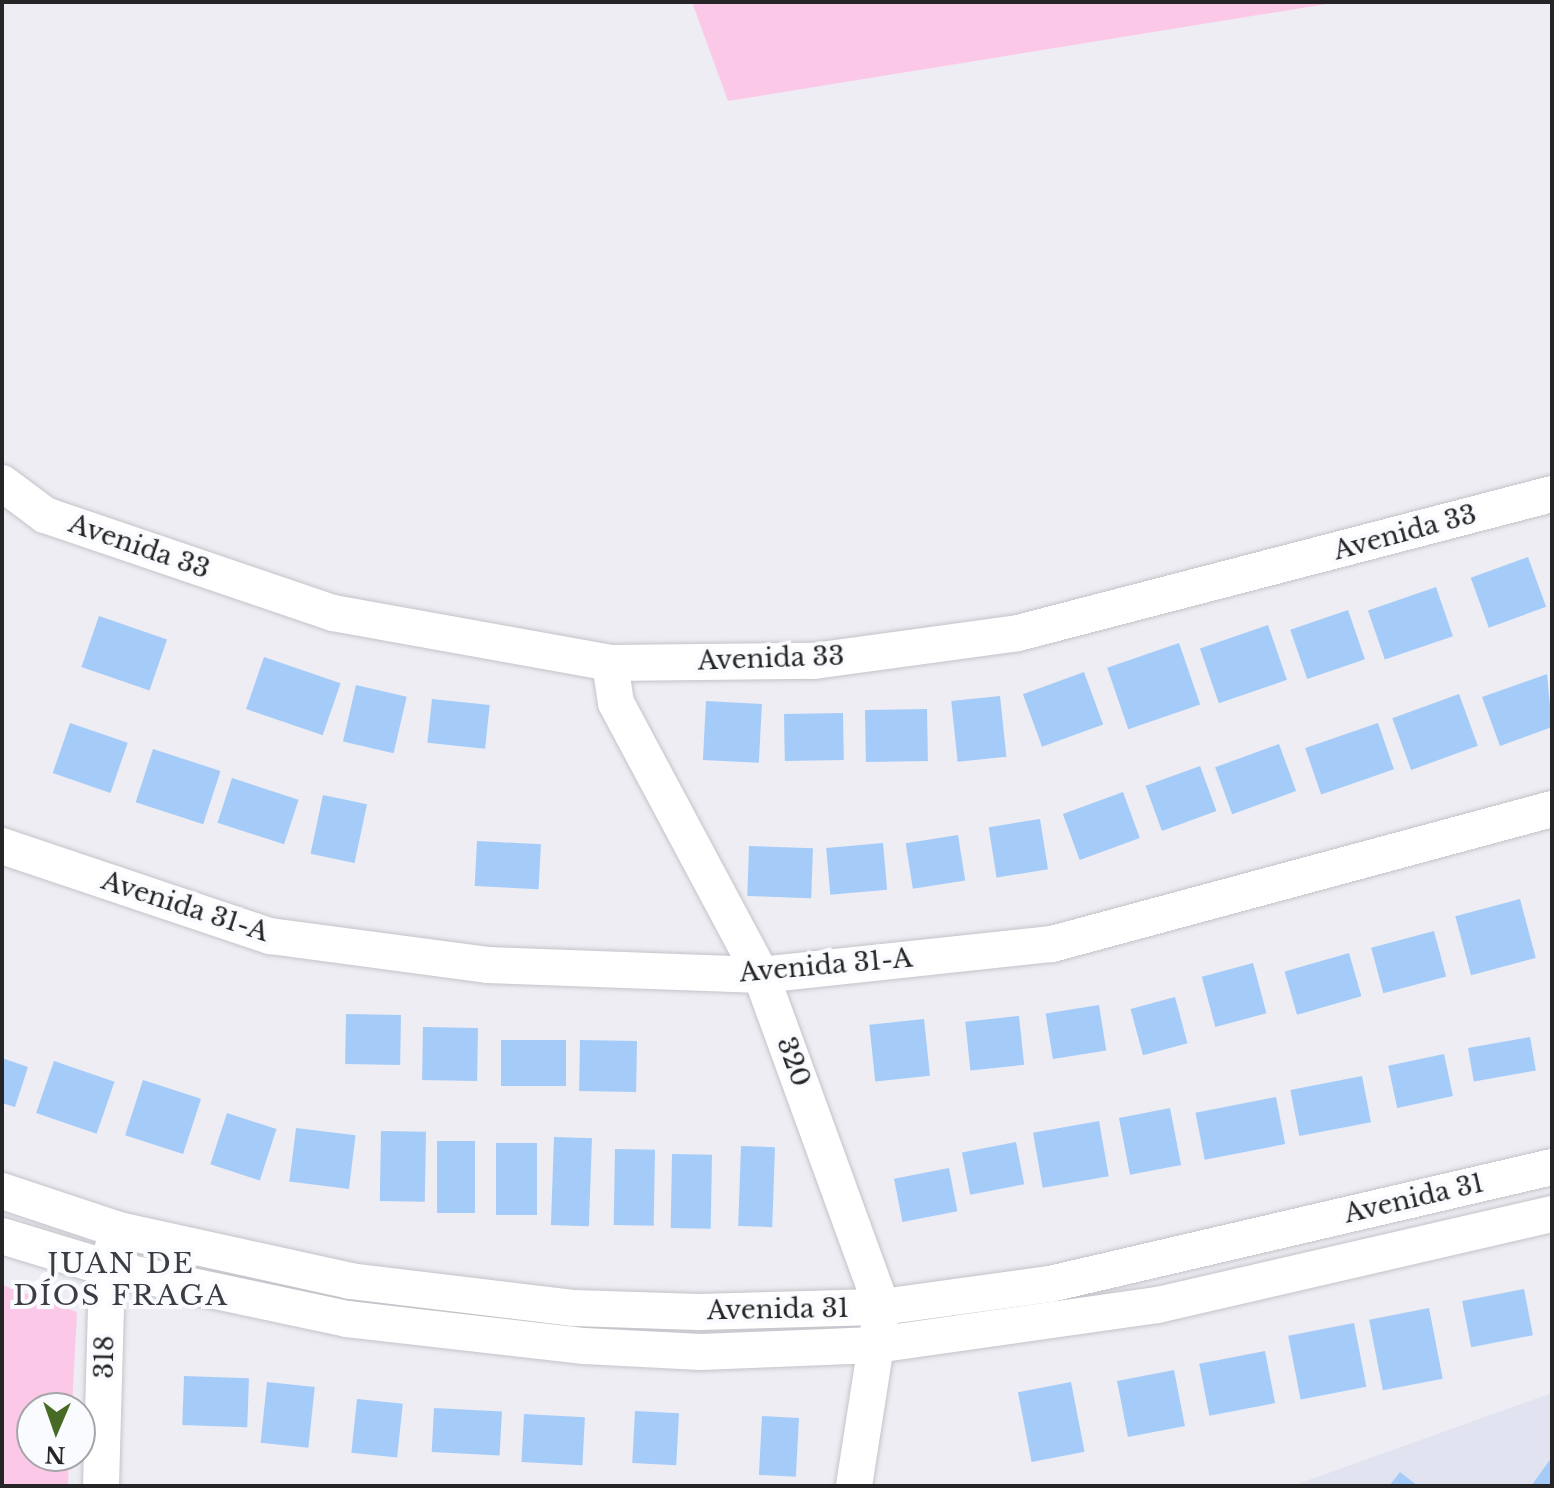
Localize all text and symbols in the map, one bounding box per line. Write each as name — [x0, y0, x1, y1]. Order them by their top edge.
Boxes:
street label: Avenida 33 — [1330, 499, 1480, 567]
street label: Avenida 33 — [64, 508, 214, 586]
street label: Avenida 33 — [697, 641, 845, 677]
street label: Avenida 31-A — [97, 865, 273, 949]
street label: Avenida 31-A — [738, 943, 914, 989]
street label: 320 — [770, 1033, 816, 1091]
street label: Avenida 31 — [1341, 1168, 1487, 1230]
district label: JUAN DE DÍOS FRAGA — [13, 1247, 229, 1313]
street label: Avenida 31 — [706, 1293, 850, 1327]
street label: 318 — [89, 1335, 121, 1379]
north arrow — [16, 1392, 96, 1472]
text: N — [44, 1441, 66, 1468]

